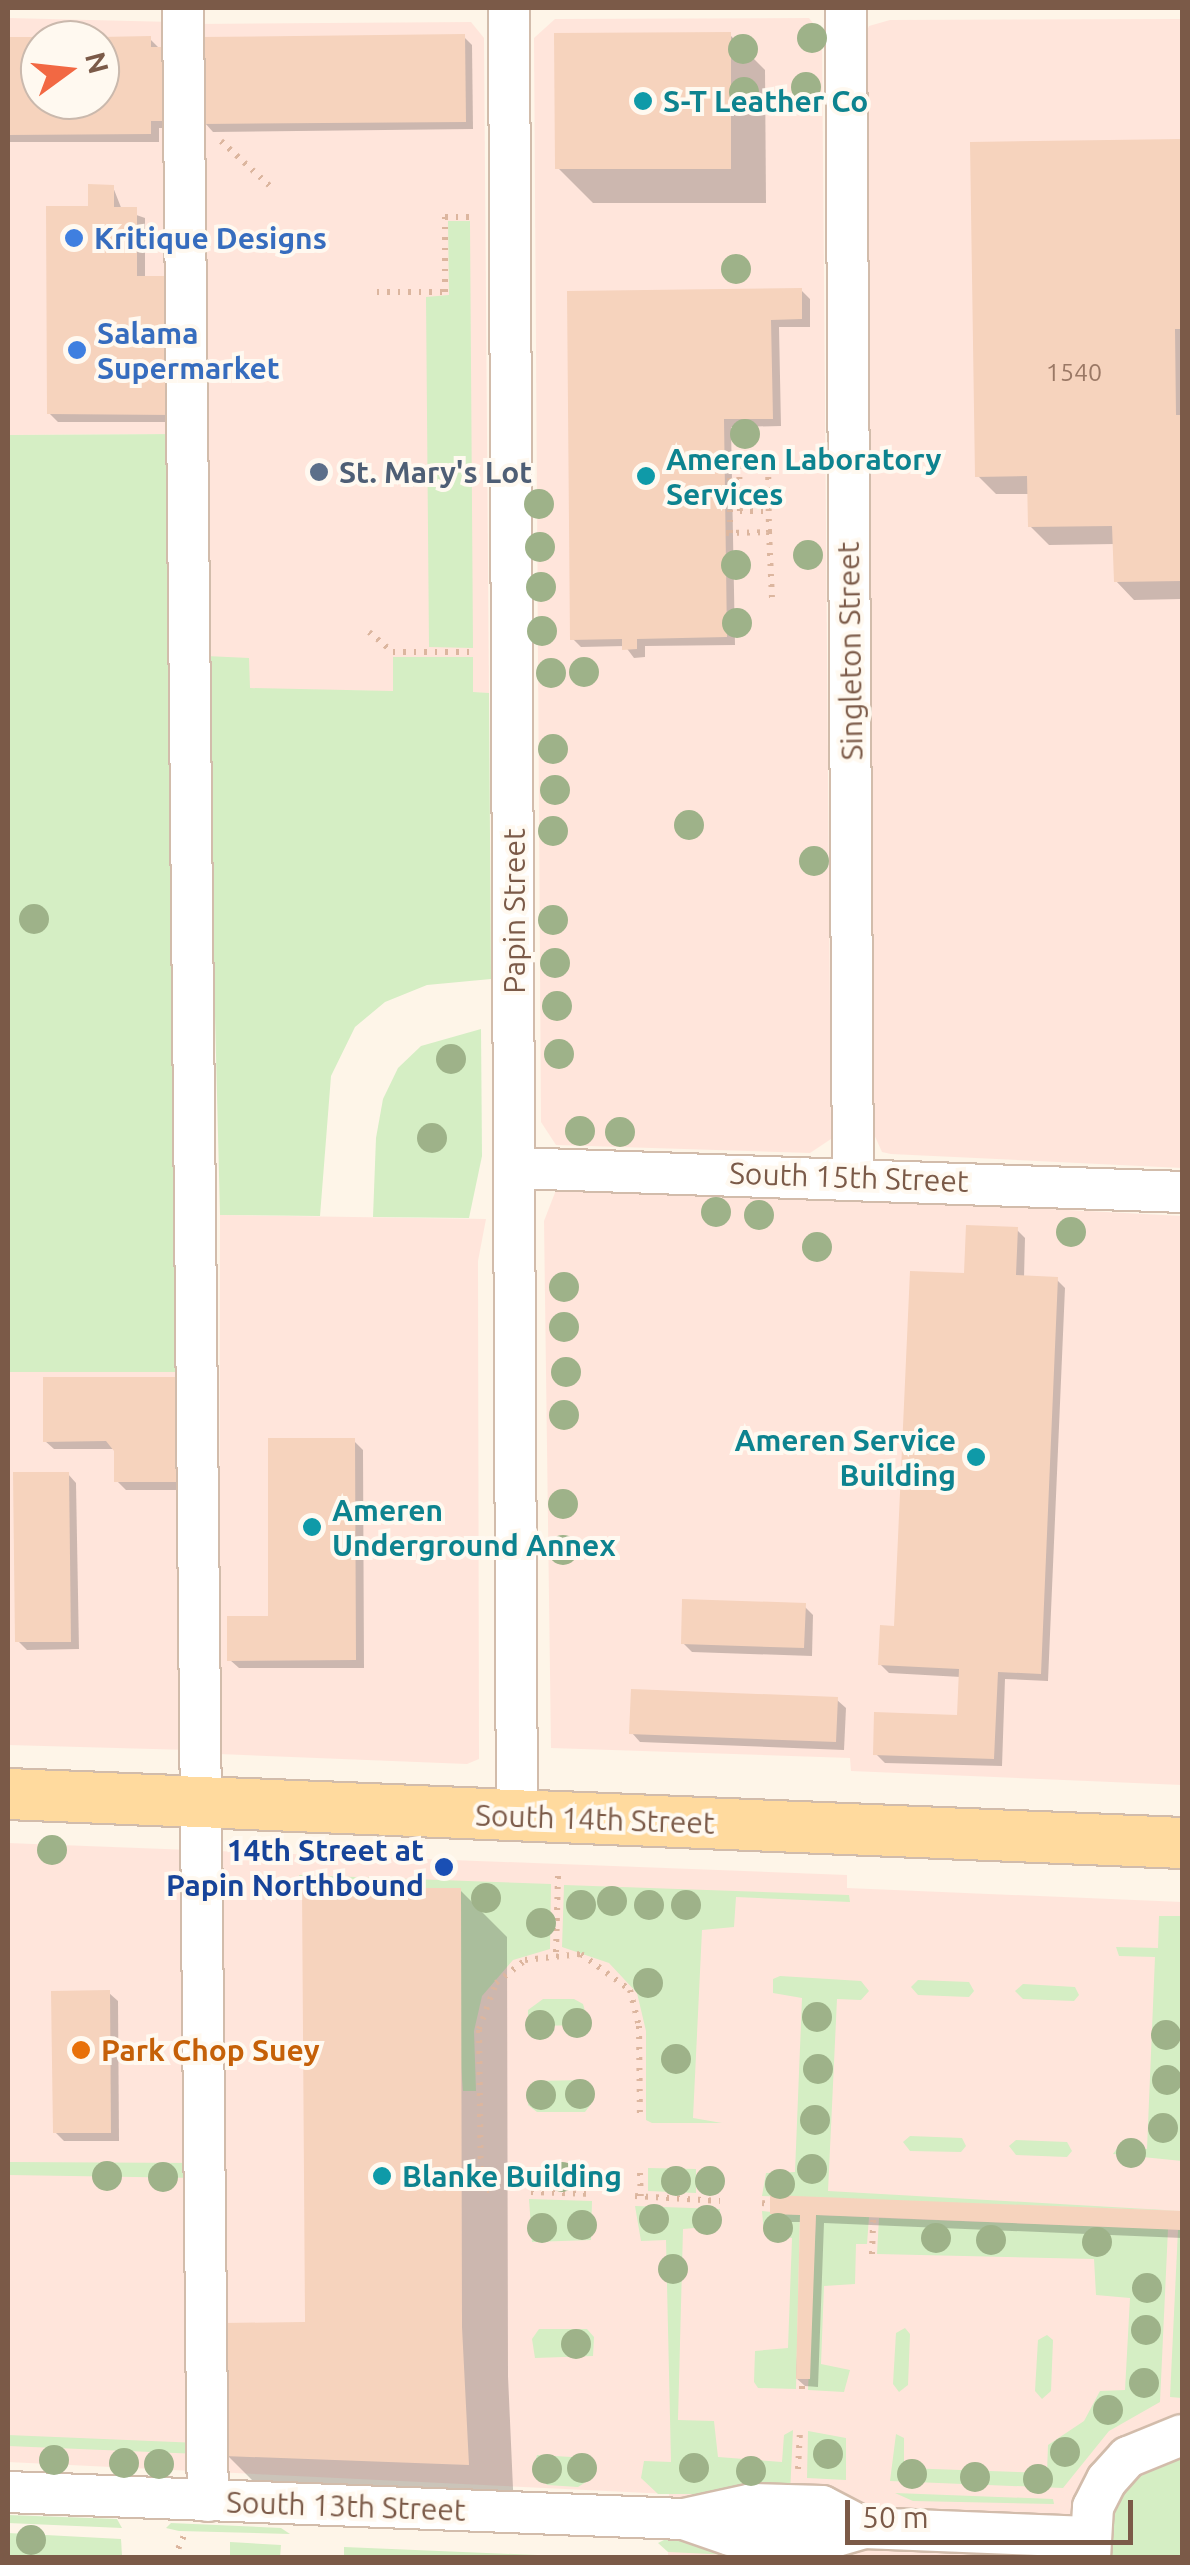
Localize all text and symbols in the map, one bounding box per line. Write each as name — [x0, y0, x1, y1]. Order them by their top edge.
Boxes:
north arrow — [20, 20, 120, 120]
text: N — [80, 49, 115, 77]
place label: S-T Leather Co — [663, 83, 868, 119]
marker: S-T Leather Co — [632, 90, 654, 112]
place label: Kritique Designs — [94, 220, 327, 256]
marker: Kritique Designs — [63, 227, 85, 249]
place label: Salama Supermarket — [97, 315, 280, 386]
marker: Salama Supermarket — [66, 339, 88, 361]
house number: 1540 — [1046, 357, 1102, 387]
place label: Ameren Laboratory Services — [666, 441, 941, 512]
place label: St. Mary's Lot — [339, 454, 532, 490]
marker: St. Mary's Lot — [308, 461, 330, 483]
marker: Ameren Laboratory Services — [635, 465, 657, 487]
street label: Singleton Street — [830, 541, 870, 761]
street label: Papin Street — [496, 828, 532, 994]
street label: South 15th Street — [729, 1155, 969, 1199]
place label: Ameren Service Building — [734, 1422, 956, 1492]
marker: Ameren Service Building — [965, 1446, 987, 1468]
place label: Ameren Underground Annex — [332, 1492, 616, 1562]
marker: Ameren Underground Annex — [301, 1516, 323, 1538]
street label: South 14th Street — [475, 1797, 715, 1841]
place label: 14th Street at Papin Northbound — [166, 1832, 424, 1902]
marker: 14th Street at Papin Northbound — [433, 1856, 455, 1878]
place label: Park Chop Suey — [101, 2032, 320, 2068]
marker: Park Chop Suey — [70, 2039, 92, 2061]
place label: Blanke Building — [402, 2158, 622, 2194]
marker: Blanke Building — [371, 2165, 393, 2187]
scale bar — [850, 2480, 1138, 2542]
street label: South 13th Street — [226, 2484, 466, 2528]
text: 50 m — [862, 2500, 929, 2534]

